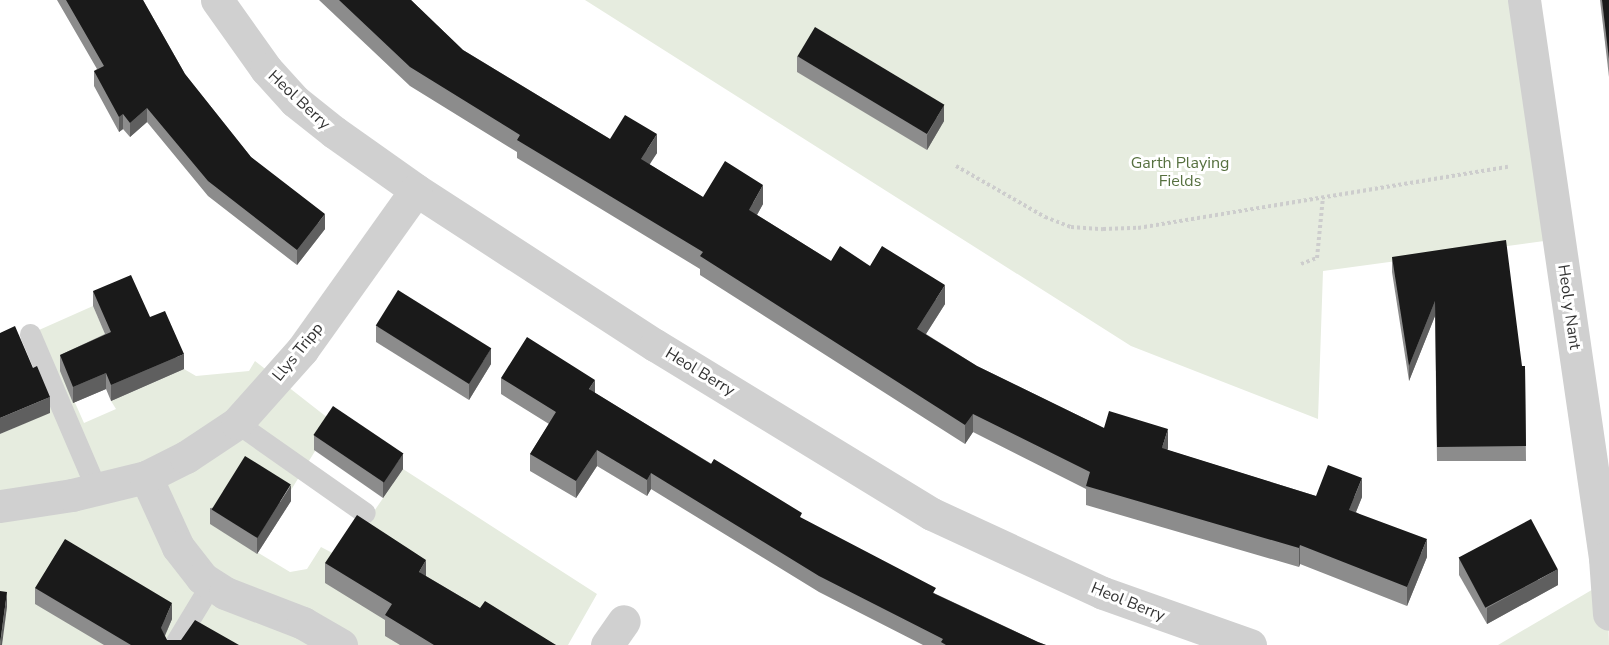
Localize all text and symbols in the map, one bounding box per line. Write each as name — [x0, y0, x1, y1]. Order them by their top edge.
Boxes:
street label: Heol Berry — [264, 66, 334, 134]
park label: Garth Playing Fields — [1131, 153, 1229, 191]
street label: Heol y Nant — [1554, 263, 1584, 351]
street label: Llys Tripp — [269, 319, 327, 385]
street label: Heol Berry — [662, 344, 738, 400]
street label: Heol Berry — [1088, 579, 1168, 625]

